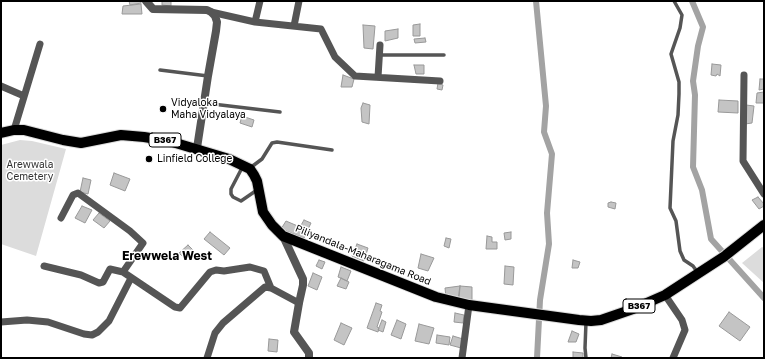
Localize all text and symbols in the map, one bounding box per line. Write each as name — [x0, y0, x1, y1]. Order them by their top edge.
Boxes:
place label: Vidyaloka Maha Vidyalaya — [171, 97, 246, 120]
marker: Vidyaloka Maha Vidyalaya — [158, 104, 168, 114]
road number: B367 — [149, 133, 181, 147]
place label: Linfield College — [157, 153, 232, 165]
marker: Linfield College — [144, 154, 154, 164]
park label: Arewwala Cemetery — [7, 159, 53, 182]
street label: Piliyandala-Maharagama Road — [293, 222, 433, 288]
district label: Erewwela West — [122, 249, 212, 263]
road number: B367 — [623, 299, 655, 313]

